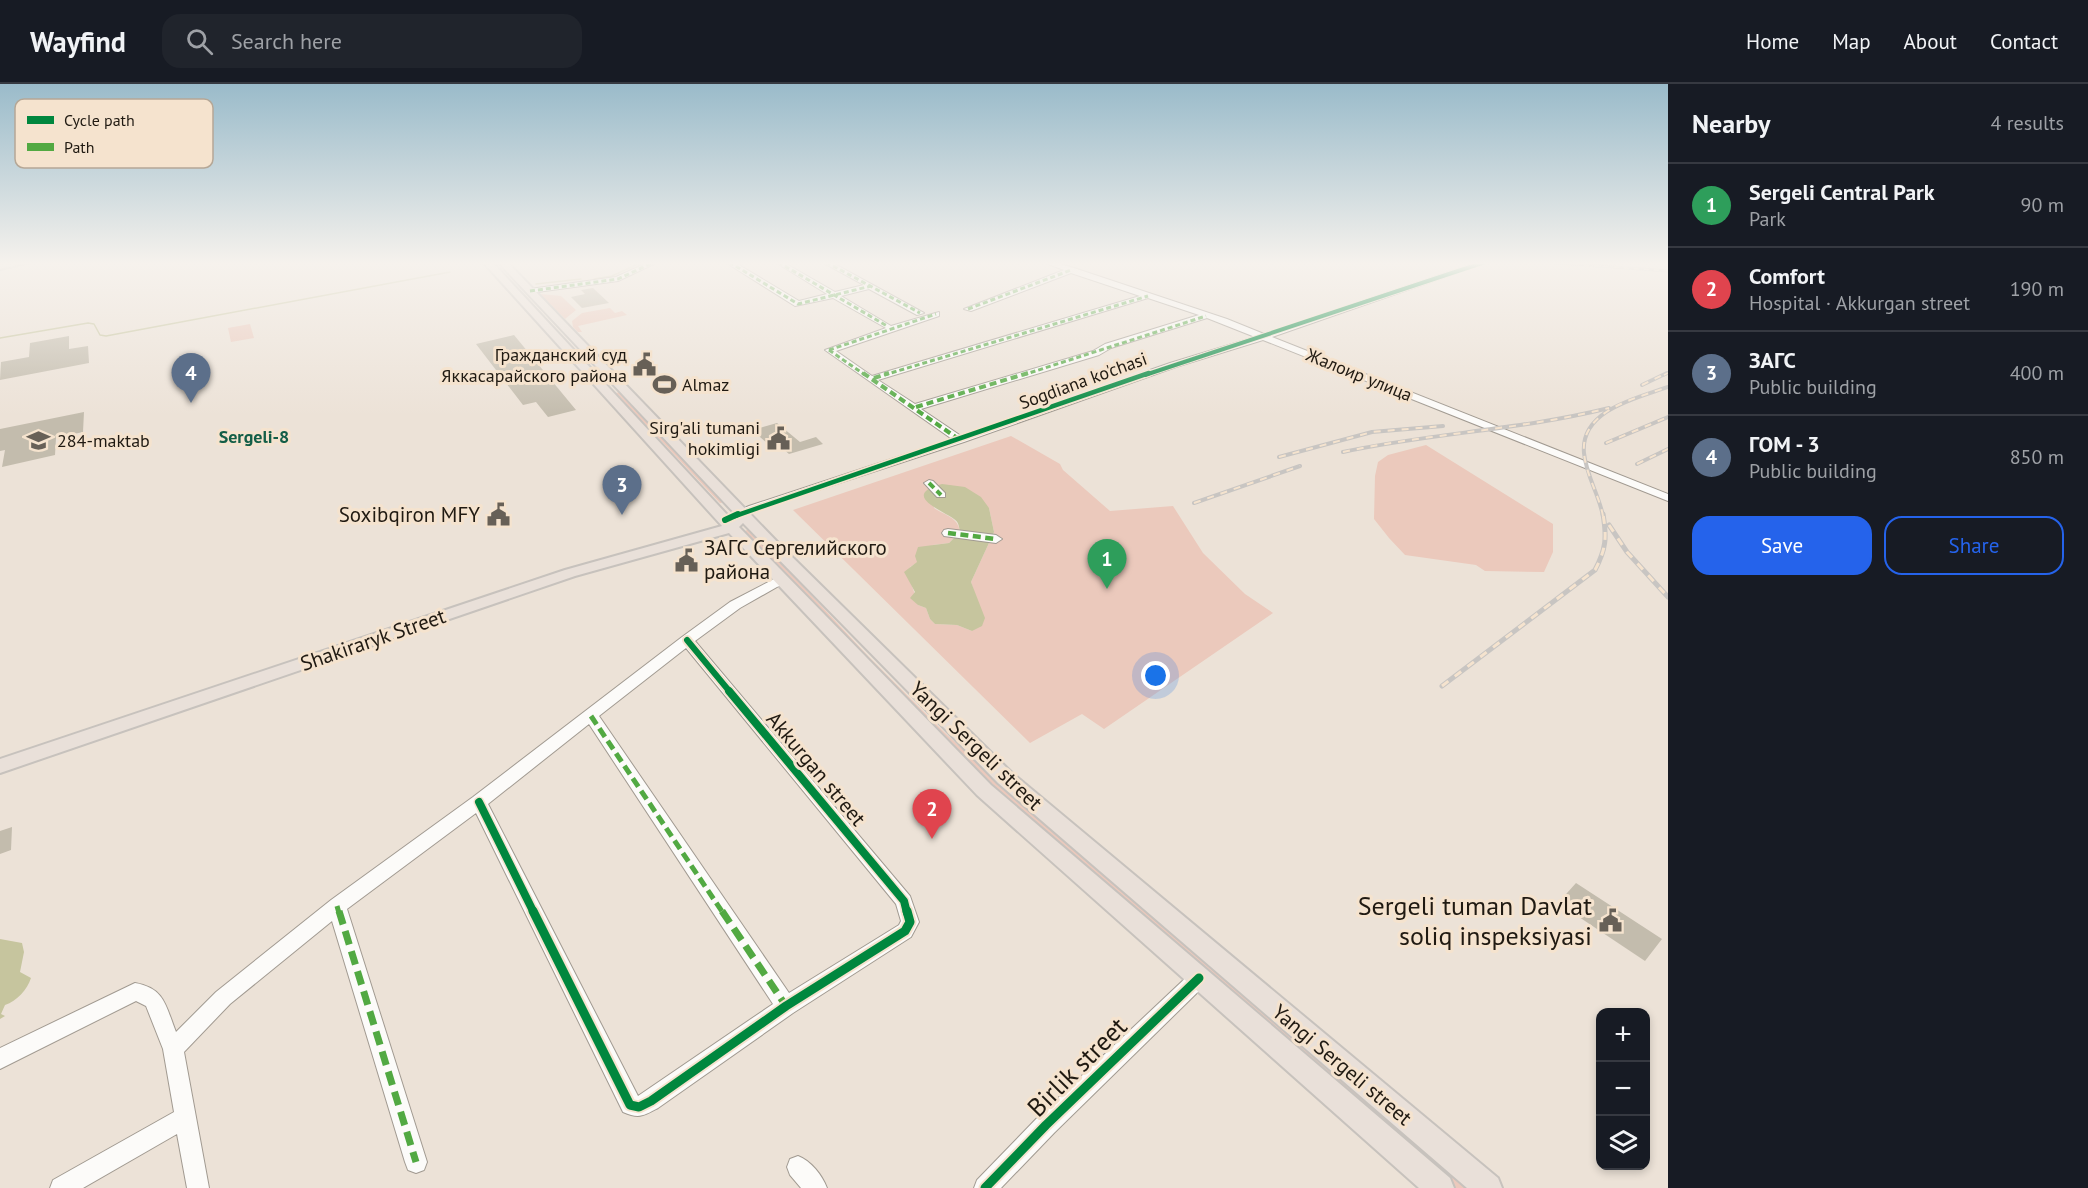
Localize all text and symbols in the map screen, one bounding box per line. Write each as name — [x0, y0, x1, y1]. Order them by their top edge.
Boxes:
search box — [162, 14, 582, 68]
text: Wayfind — [30, 23, 126, 60]
icon: search — [183, 25, 216, 58]
text: Search here — [231, 27, 342, 55]
text: Home — [1746, 28, 1799, 55]
text: Map — [1832, 28, 1871, 55]
text: About — [1904, 28, 1957, 55]
text: Contact — [1990, 28, 2058, 55]
legend — [15, 99, 213, 168]
text: Nearby — [1692, 107, 1770, 140]
text: Cycle path — [64, 110, 135, 130]
text: 4 results — [1991, 110, 2064, 136]
text: Path — [64, 137, 95, 157]
text: Sergeli Central Park — [1749, 178, 1935, 206]
text: 1 — [1706, 192, 1717, 218]
text: 90 m — [2021, 192, 2064, 218]
text: Park — [1749, 206, 1786, 232]
text: Comfort — [1749, 262, 1825, 290]
text: 2 — [1706, 276, 1717, 302]
text: 190 m — [2010, 276, 2064, 302]
text: Hospital · Akkurgan street — [1749, 290, 1970, 316]
street label: Жалоир улица — [1302, 342, 1416, 406]
place label: Гражданский суд Яккасарайского района — [441, 343, 627, 387]
text: ЗАГС — [1749, 346, 1796, 374]
street label: Sogdiana ko'chasi — [1016, 347, 1150, 414]
public building icon: Гражданский суд Яккасарайского района — [632, 352, 658, 378]
pin: 4 — [172, 354, 210, 403]
text: 3 — [1706, 360, 1717, 386]
text: 400 m — [2010, 360, 2064, 386]
sports icon: Almaz — [651, 372, 677, 398]
place label: Almaz — [682, 373, 729, 396]
text: Public building — [1749, 374, 1877, 400]
place label: Sirg'ali tumani hokimligi — [649, 416, 760, 460]
district label: Sergeli-8 — [219, 425, 289, 448]
public building icon: Sirg'ali tumani hokimligi — [765, 425, 791, 451]
school or university icon: 284-maktab — [26, 428, 52, 454]
place label: 284-maktab — [57, 429, 150, 452]
text: ГОМ - 3 — [1749, 430, 1820, 458]
text: 4 — [1706, 444, 1717, 470]
text: 850 m — [2010, 444, 2064, 470]
text: Public building — [1749, 458, 1877, 484]
pin: 3 — [602, 466, 642, 515]
place label: Soxibqiron MFY — [339, 501, 480, 528]
public building icon: Soxibqiron MFY — [485, 502, 511, 528]
button: Save — [1692, 516, 1872, 575]
button: Share — [1884, 516, 2064, 575]
place label: ЗАГС Сергелийского района — [704, 534, 887, 585]
pin: 1 — [1088, 540, 1126, 589]
public building icon: ЗАГС Сергелийского района — [673, 547, 699, 573]
street label: Shakiraryk Street — [297, 602, 449, 677]
your location — [1141, 661, 1170, 690]
street label: Yangi Sergeli street — [904, 675, 1048, 816]
street label: Akkurgan street — [761, 706, 872, 831]
pin: 2 — [912, 790, 952, 839]
place label: Sergeli tuman Davlat soliq inspeksiyasi — [1358, 889, 1592, 952]
public building icon: Sergeli tuman Davlat soliq inspeksiyasi — [1597, 908, 1623, 934]
street label: Yangi Sergeli street — [1267, 998, 1418, 1131]
map controls — [1596, 1008, 1650, 1170]
button: + — [1596, 1008, 1650, 1062]
street label: Birlik street — [1020, 1010, 1134, 1123]
button: − — [1596, 1062, 1650, 1116]
button: layers — [1596, 1116, 1650, 1170]

